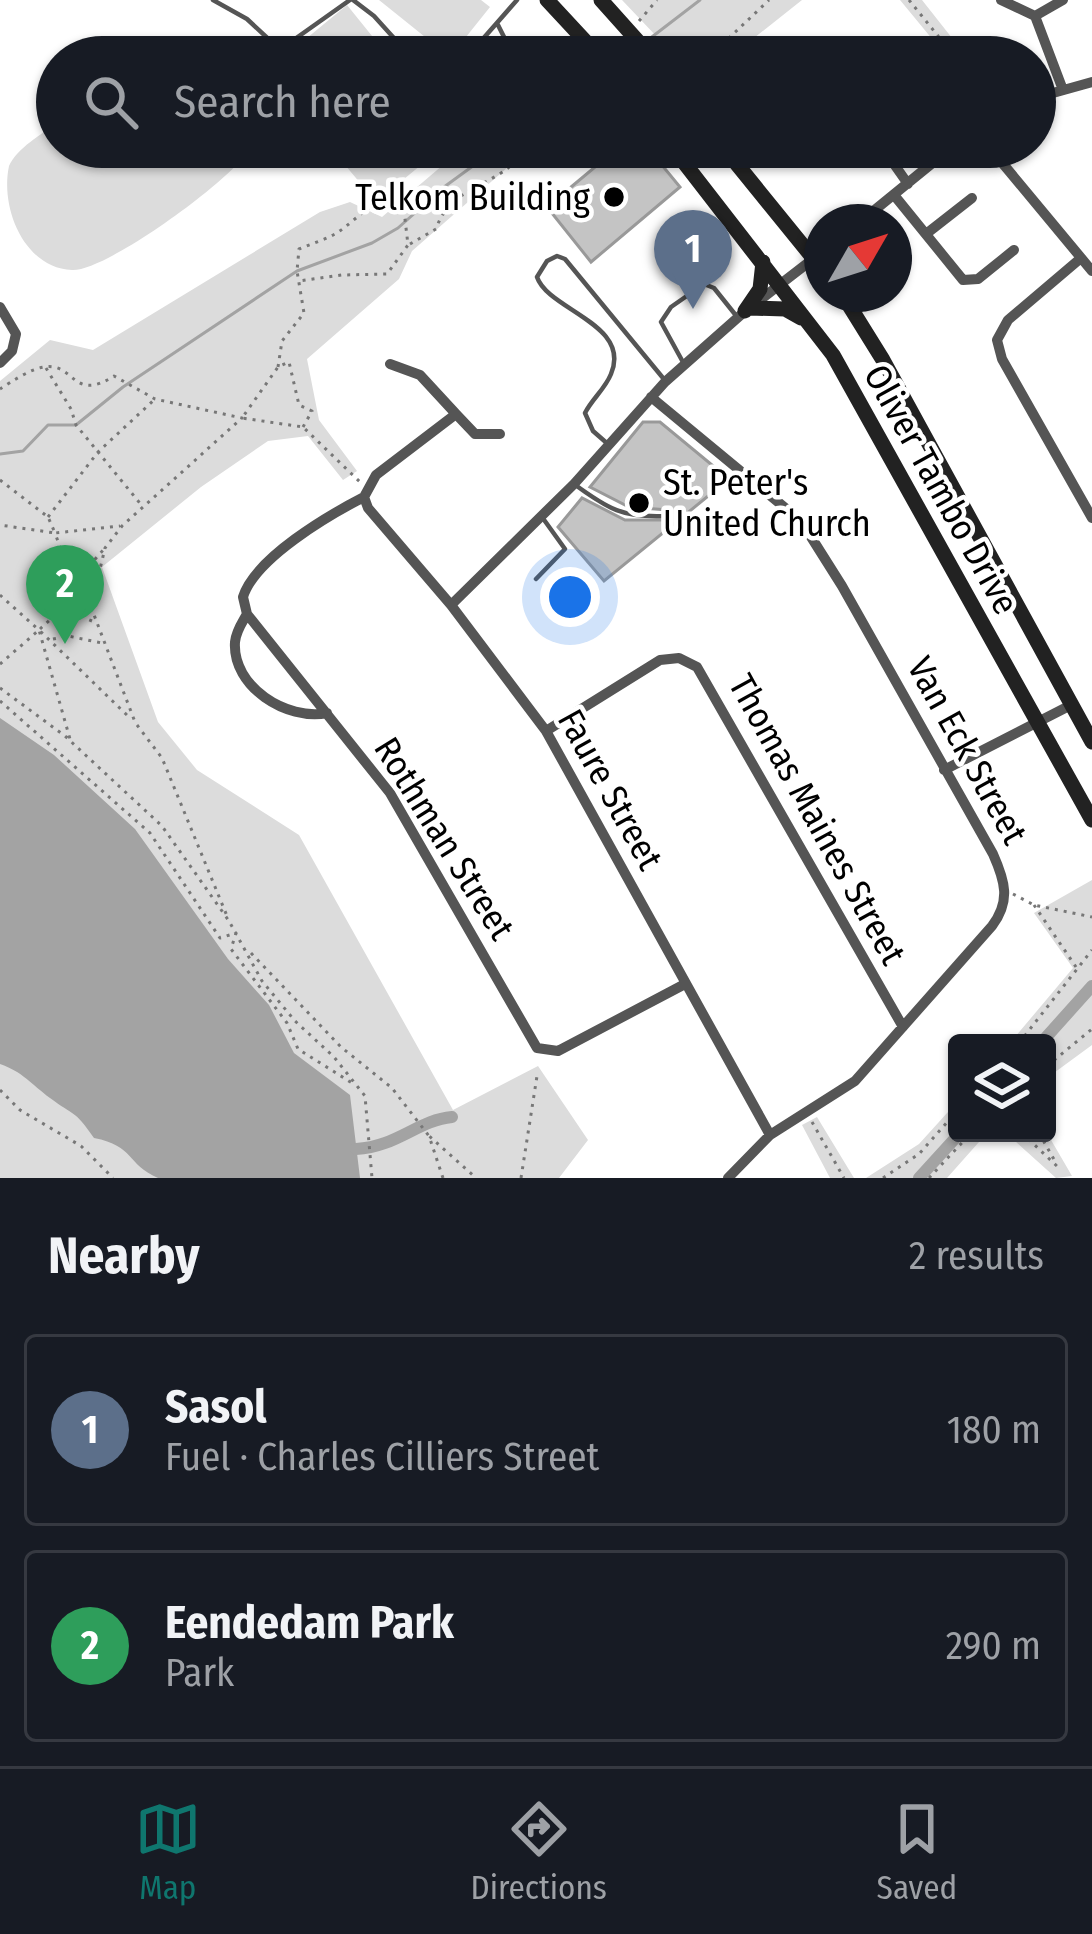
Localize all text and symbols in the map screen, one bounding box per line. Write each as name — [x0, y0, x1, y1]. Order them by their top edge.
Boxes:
search box — [36, 36, 1056, 168]
icon: search — [78, 69, 144, 135]
text: Search here — [174, 75, 391, 129]
place label: Telkom Building — [355, 176, 590, 220]
marker: Telkom Building — [601, 184, 627, 210]
north arrow — [804, 204, 912, 312]
pin: 1 — [654, 210, 732, 309]
street label: Oliver Tambo Drive — [854, 357, 1028, 622]
place label: St. Peter's United Church — [663, 461, 871, 546]
marker: St. Peter's United Church — [626, 490, 652, 516]
pin: 2 — [26, 545, 104, 644]
your location — [540, 567, 600, 627]
street label: Van Eck Street — [898, 649, 1037, 852]
street label: Thomas Maines Street — [719, 667, 915, 972]
street label: Faure Street — [548, 702, 672, 877]
street label: Rothman Street — [365, 729, 524, 948]
map controls — [948, 1034, 1056, 1142]
button: layers — [948, 1034, 1056, 1142]
text: Nearby — [48, 1225, 200, 1287]
text: 2 results — [909, 1233, 1044, 1279]
text: Sasol — [165, 1380, 267, 1434]
text: 1 — [82, 1407, 98, 1453]
text: 180 m — [947, 1407, 1041, 1453]
text: Fuel · Charles Cilliers Street — [165, 1434, 599, 1480]
text: Eendedam Park — [165, 1596, 454, 1650]
text: 2 — [81, 1623, 99, 1669]
text: 290 m — [946, 1623, 1041, 1669]
text: Park — [165, 1650, 234, 1696]
tab: Map — [135, 1796, 201, 1908]
tab: Directions — [470, 1796, 607, 1908]
tab: Saved — [877, 1796, 957, 1908]

